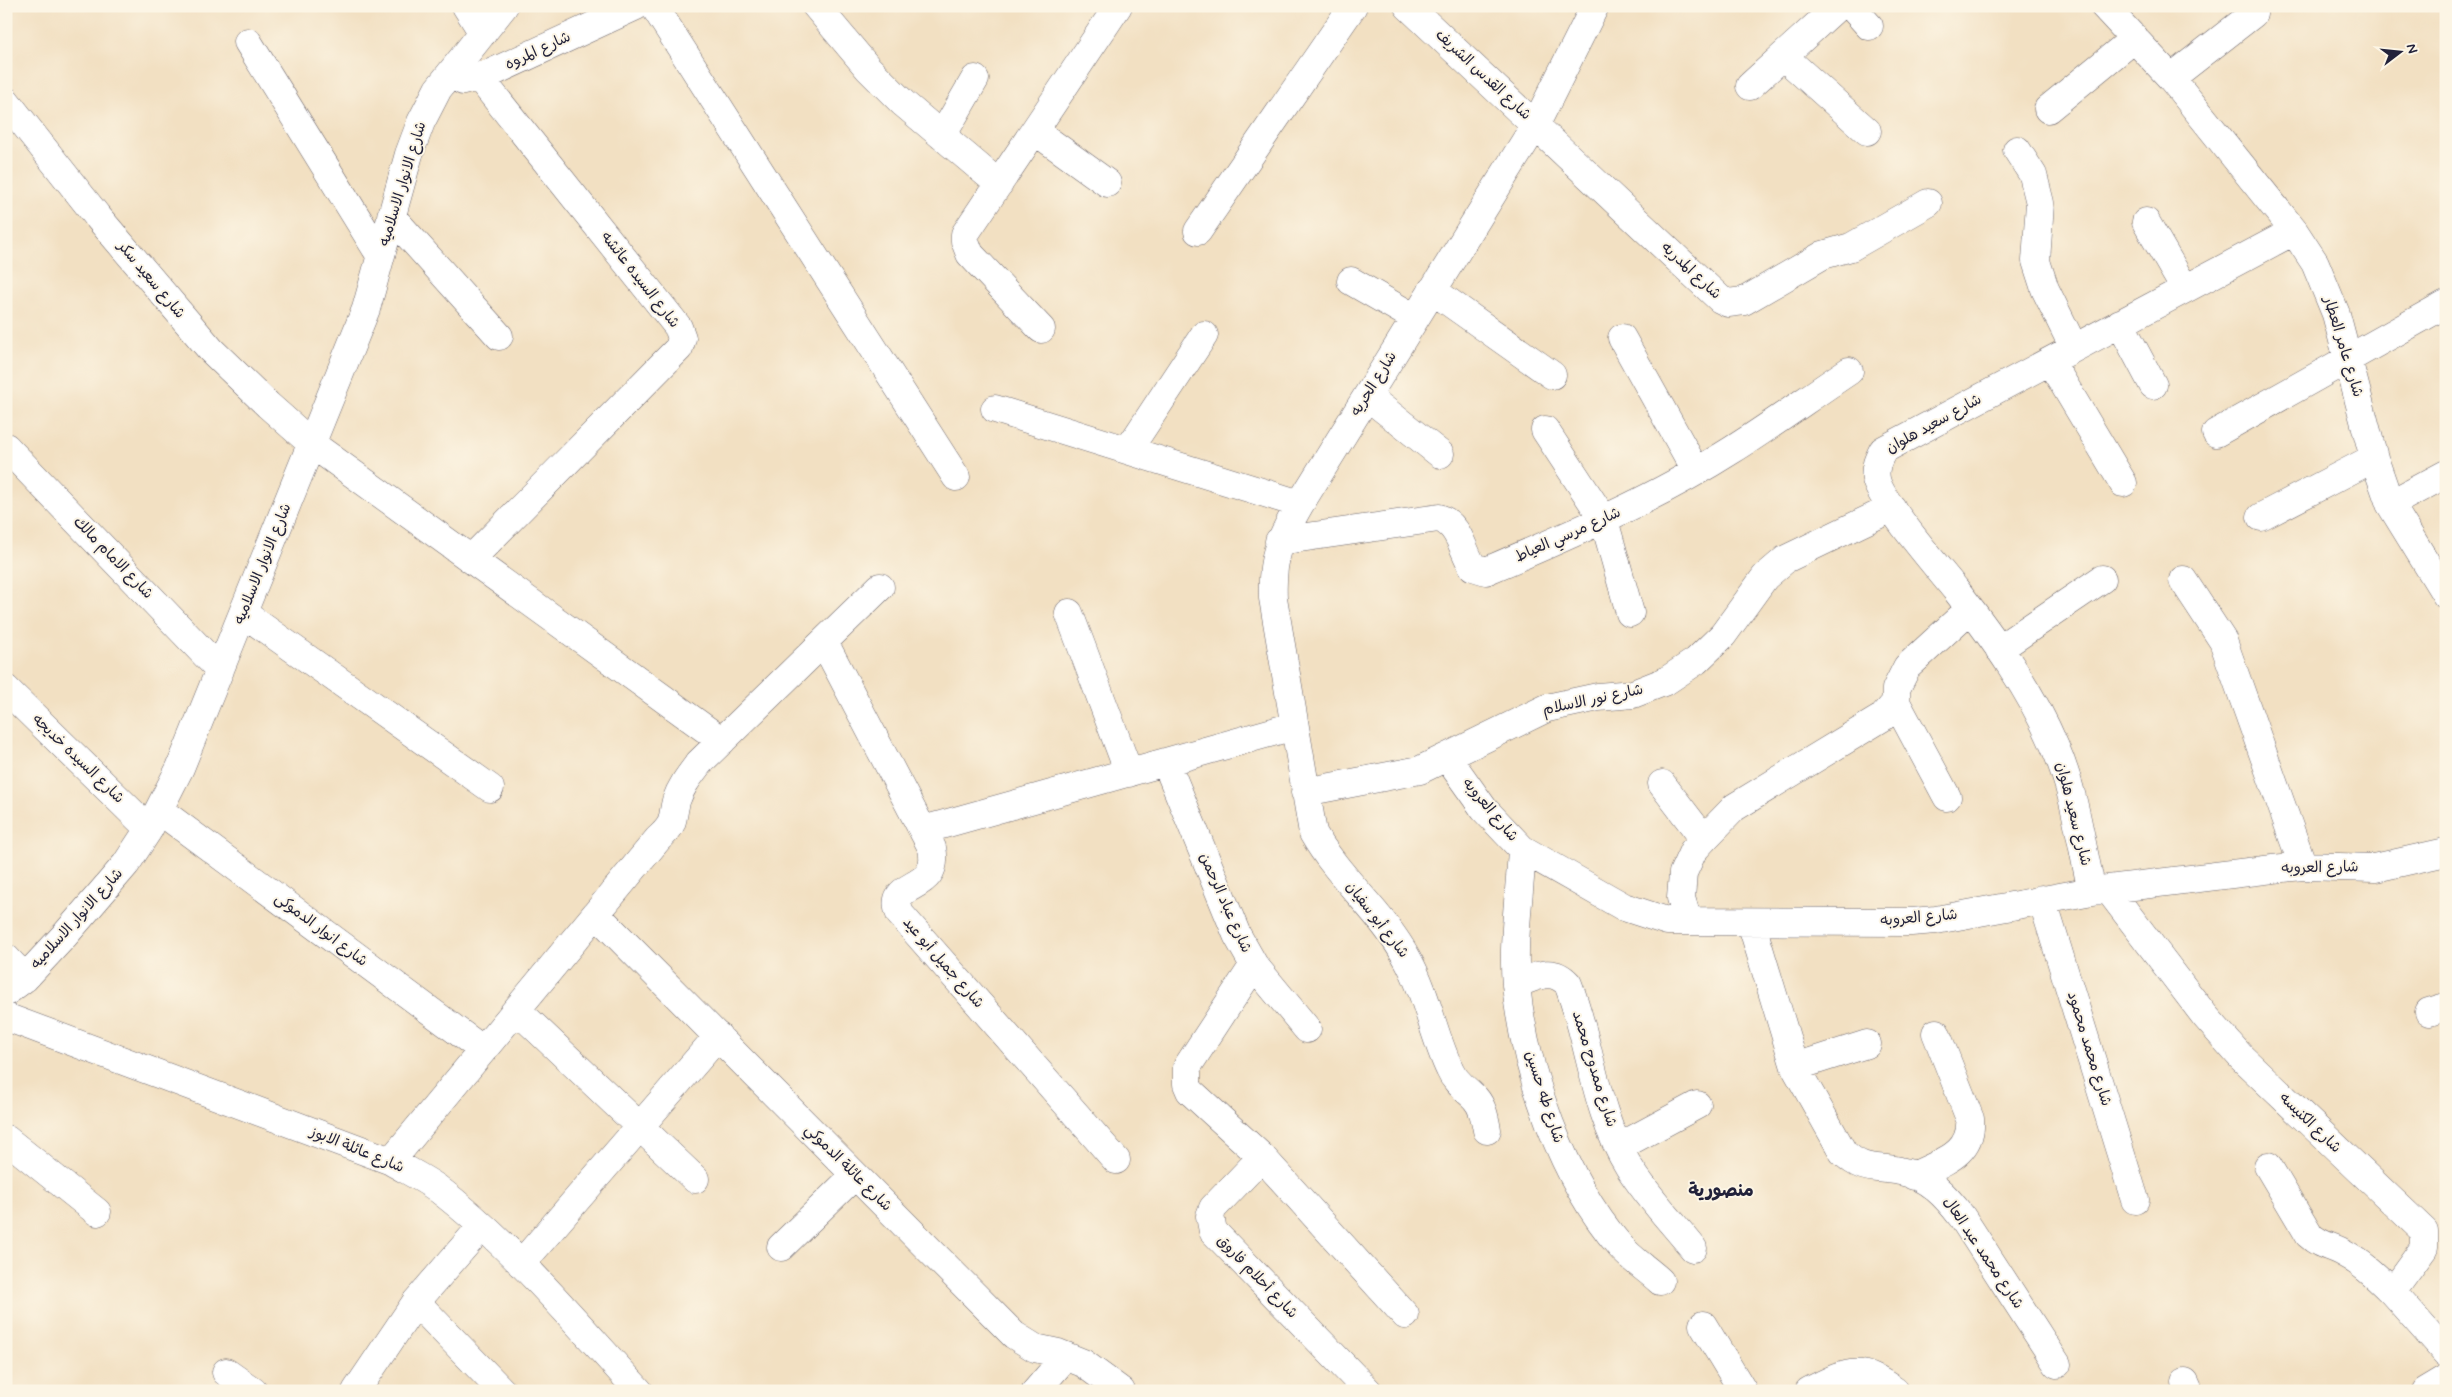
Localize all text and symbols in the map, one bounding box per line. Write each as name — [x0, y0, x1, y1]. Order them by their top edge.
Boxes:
street label: شارع القدس الشريف — [1431, 25, 1535, 125]
street label: شارع المروه — [502, 27, 574, 75]
north arrow — [2374, 28, 2424, 78]
text: N — [2402, 42, 2421, 56]
street label: شارع الانوار الاسلاميه — [375, 119, 431, 249]
street label: شارع السيده عائشه — [596, 228, 684, 332]
street label: شارع سعيد سكر — [111, 235, 189, 323]
street label: شارع المدريه — [1657, 238, 1725, 304]
street label: شارع عامر العطار — [2318, 293, 2368, 400]
street label: شارع الحريه — [1346, 348, 1402, 420]
street label: شارع سعيد هلوان — [1883, 390, 1985, 458]
street label: شارع الانوار الاسلاميه — [230, 500, 296, 628]
street label: شارع مرسي العياط — [1512, 503, 1625, 569]
street label: شارع الامام مالك — [69, 512, 157, 604]
street label: شارع نور الاسلام — [1541, 680, 1645, 720]
street label: شارع السيده خديجه — [28, 710, 128, 808]
street label: شارع سعيد هلوان — [2050, 760, 2096, 868]
street label: شارع العروبه — [1457, 774, 1523, 846]
street label: شارع عباد الرحمن — [1194, 850, 1256, 956]
street label: شارع العروبه — [2281, 857, 2359, 879]
street label: شارع الانوار الاسلاميه — [26, 864, 128, 974]
street label: شارع أبو سفيان — [1341, 878, 1413, 962]
street label: شارع انوار الدموكى — [270, 888, 372, 972]
street label: شارع العروبه — [1880, 905, 1958, 931]
street label: شارع جميل أبو عيد — [898, 913, 988, 1013]
street label: شارع محمد محمود — [2062, 989, 2116, 1109]
street label: شارع ممدوح محمد — [1567, 1008, 1621, 1130]
street label: شارع طه حسين — [1520, 1048, 1568, 1146]
street label: شارع الكنيسه — [2275, 1088, 2345, 1158]
street label: شارع عائلة الدموكي — [799, 1120, 896, 1217]
street label: شارع عائلة الابوز — [306, 1122, 407, 1178]
district label: منصورية — [1688, 1179, 1754, 1203]
street label: شارع محمد عبد العال — [1938, 1193, 2028, 1313]
street label: شارع أحلام فاروق — [1212, 1231, 1302, 1323]

